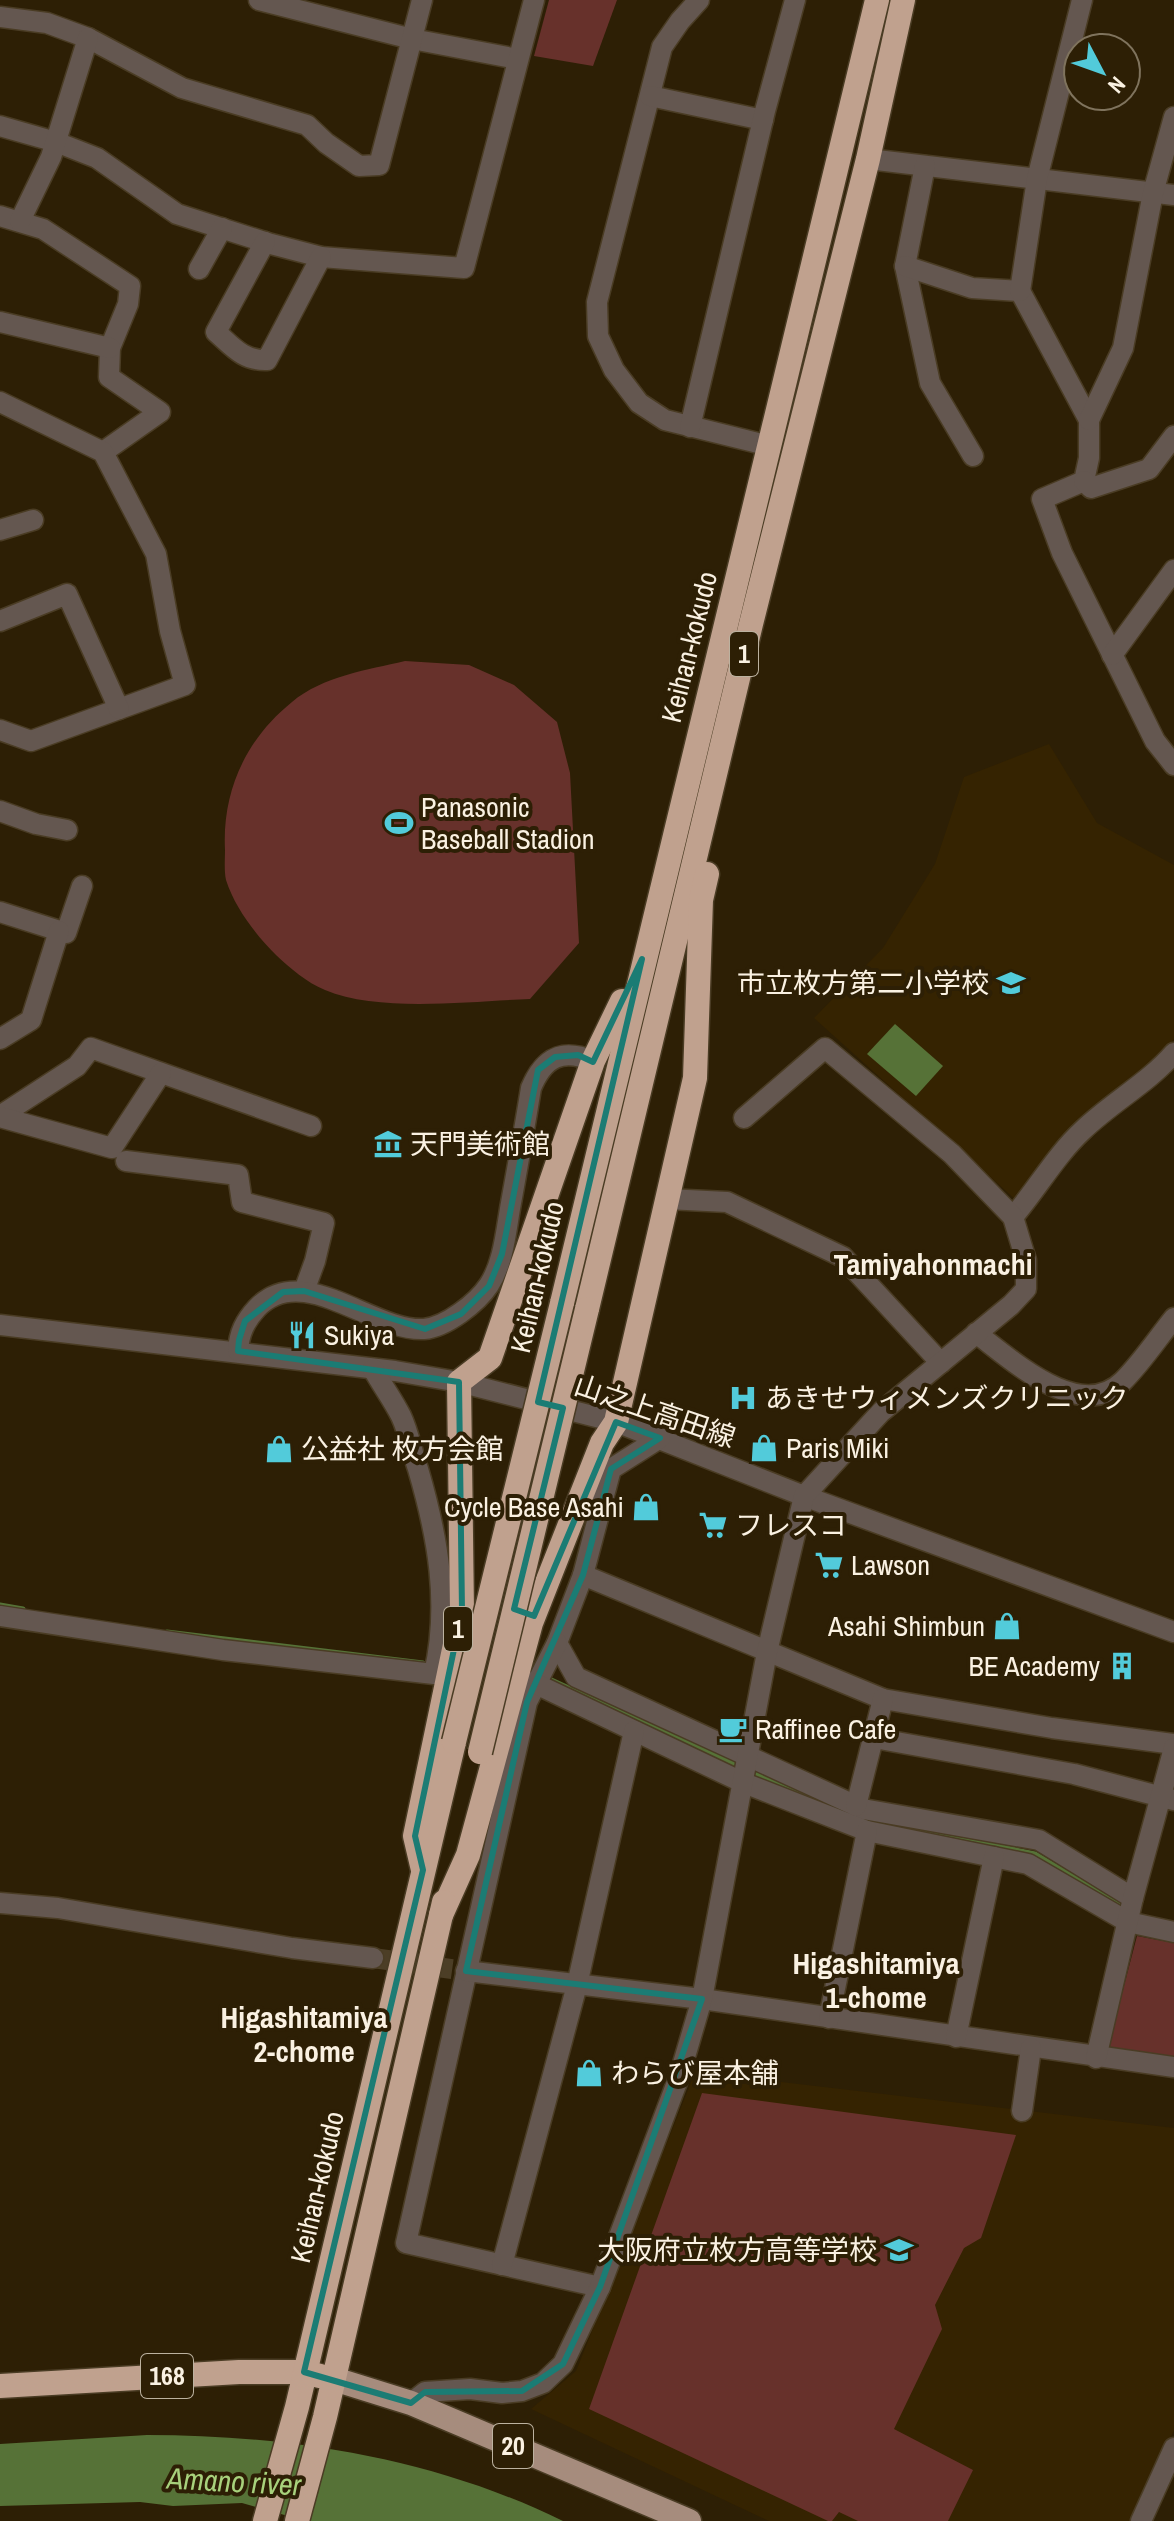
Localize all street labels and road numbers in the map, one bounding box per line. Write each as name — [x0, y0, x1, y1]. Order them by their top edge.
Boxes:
street label: Keihan-kokudo — [652, 567, 726, 727]
road number: 1 — [730, 632, 758, 676]
street label: Keihan-kokudo — [501, 1197, 573, 1357]
street label: 山之上高田線 — [569, 1366, 741, 1456]
road number: 1 — [444, 1607, 472, 1651]
street label: Keihan-kokudo — [281, 2107, 353, 2267]
road number: 168 — [141, 2354, 193, 2398]
road number: 20 — [493, 2424, 533, 2468]

